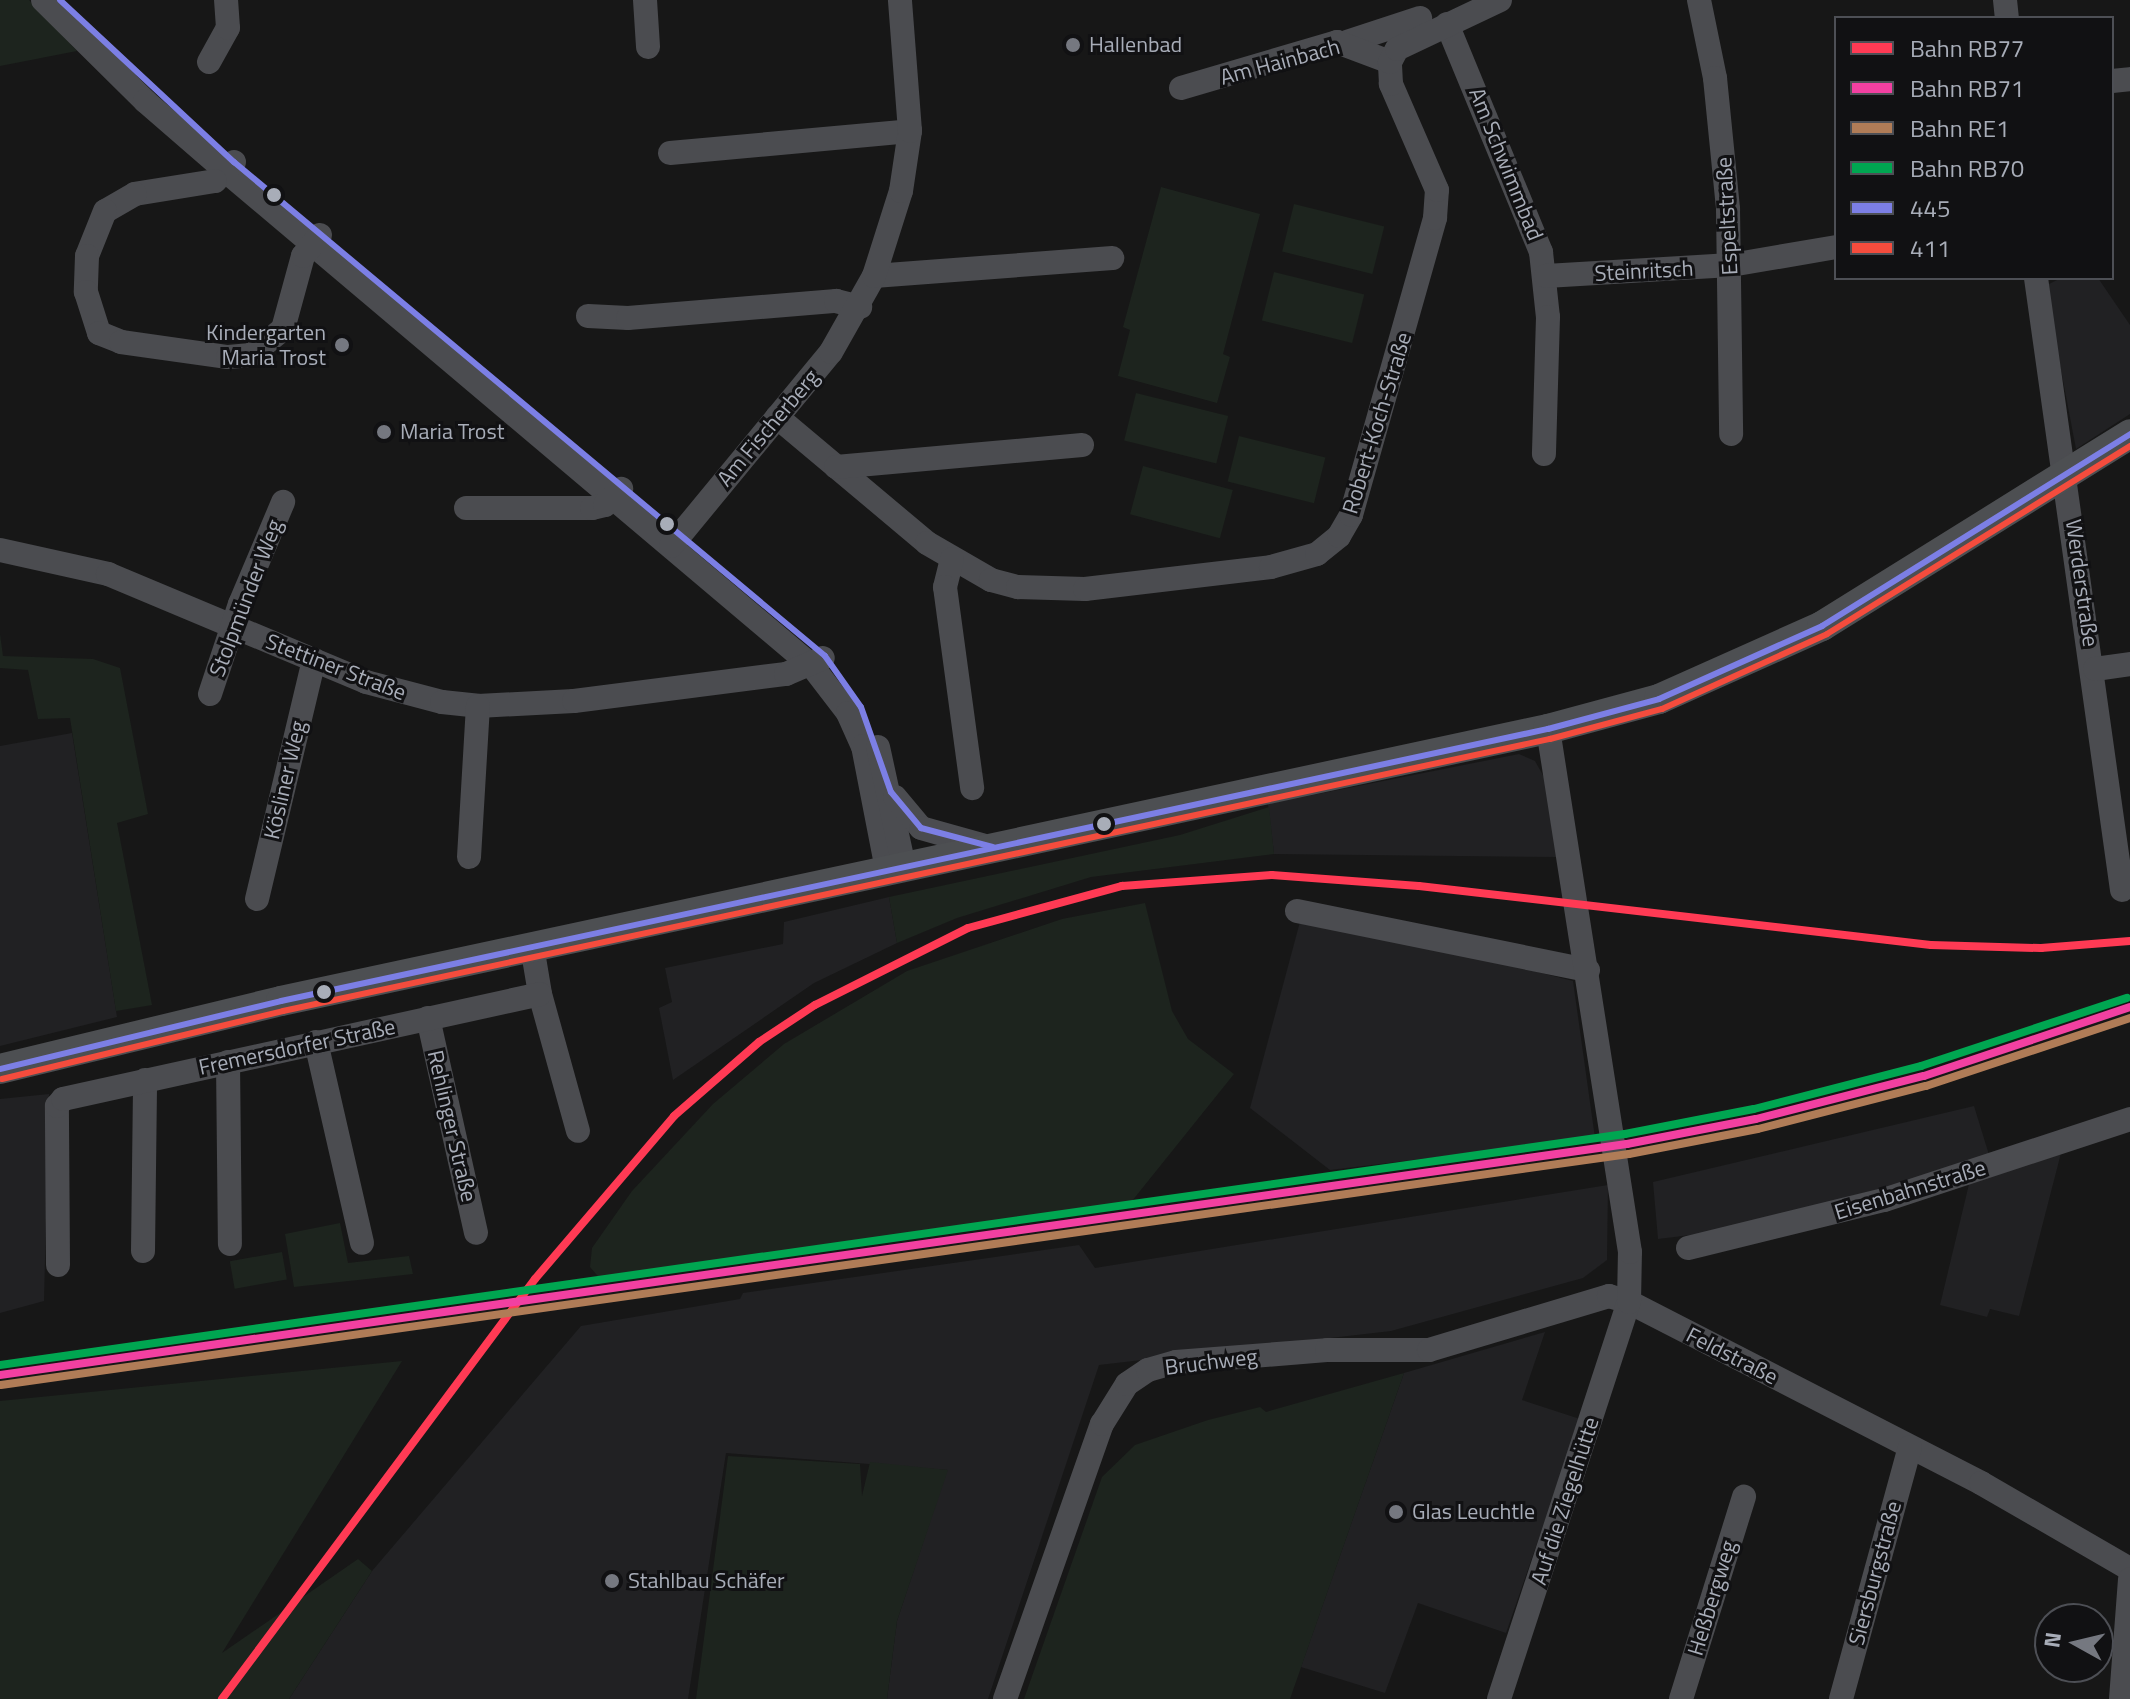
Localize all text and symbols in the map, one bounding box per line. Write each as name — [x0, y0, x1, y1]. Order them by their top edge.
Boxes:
legend — [1834, 16, 2114, 280]
text: Bahn RB77 — [1910, 30, 2024, 66]
place label: Hallenbad — [1089, 32, 1182, 58]
street label: Am Hainbach — [1217, 33, 1343, 91]
marker: Hallenbad — [1064, 36, 1082, 54]
text: Bahn RB71 — [1910, 70, 2024, 106]
street label: Am Schwimmbad — [1463, 84, 1549, 244]
text: Bahn RE1 — [1910, 110, 2009, 146]
text: Bahn RB70 — [1910, 150, 2024, 186]
street label: Espeltstraße — [1711, 156, 1743, 276]
unlabelled marker — [266, 187, 282, 203]
text: 445 — [1910, 190, 1950, 226]
text: 411 — [1910, 230, 1950, 266]
street label: Steinritsch — [1594, 255, 1694, 287]
place label: Kindergarten Maria Trost — [206, 319, 326, 370]
street label: Robert-Koch-Straße — [1337, 329, 1417, 517]
marker: Kindergarten Maria Trost — [333, 336, 351, 354]
street label: Am Fischerberg — [711, 364, 825, 492]
place label: Maria Trost — [400, 419, 504, 445]
marker: Maria Trost — [375, 423, 393, 441]
street label: Stolpmünder Weg — [204, 516, 288, 680]
unlabelled marker — [659, 516, 675, 532]
street label: Werderstraße — [2060, 518, 2104, 648]
street label: Stettiner Straße — [262, 628, 410, 706]
street label: Kösliner Weg — [259, 718, 311, 842]
unlabelled marker — [1096, 816, 1112, 832]
unlabelled marker — [316, 984, 332, 1000]
street label: Fremersdorfer Straße — [196, 1013, 398, 1081]
street label: Rehlinger Straße — [422, 1048, 482, 1204]
street label: Eisenbahnstraße — [1831, 1154, 1989, 1226]
street label: Feldstraße — [1682, 1322, 1782, 1390]
street label: Bruchweg — [1163, 1343, 1259, 1381]
street label: Auf die Ziegelhütte — [1525, 1414, 1605, 1588]
street label: Siersburgstraße — [1843, 1498, 1907, 1648]
place label: Glas Leuchtle — [1412, 1499, 1535, 1525]
marker: Glas Leuchtle — [1387, 1503, 1405, 1521]
street label: Heßbergweg — [1682, 1537, 1742, 1659]
place label: Stahlbau Schäfer — [628, 1568, 785, 1594]
marker: Stahlbau Schäfer — [603, 1572, 621, 1590]
north arrow — [2034, 1603, 2114, 1683]
text: N — [2034, 1630, 2070, 1650]

